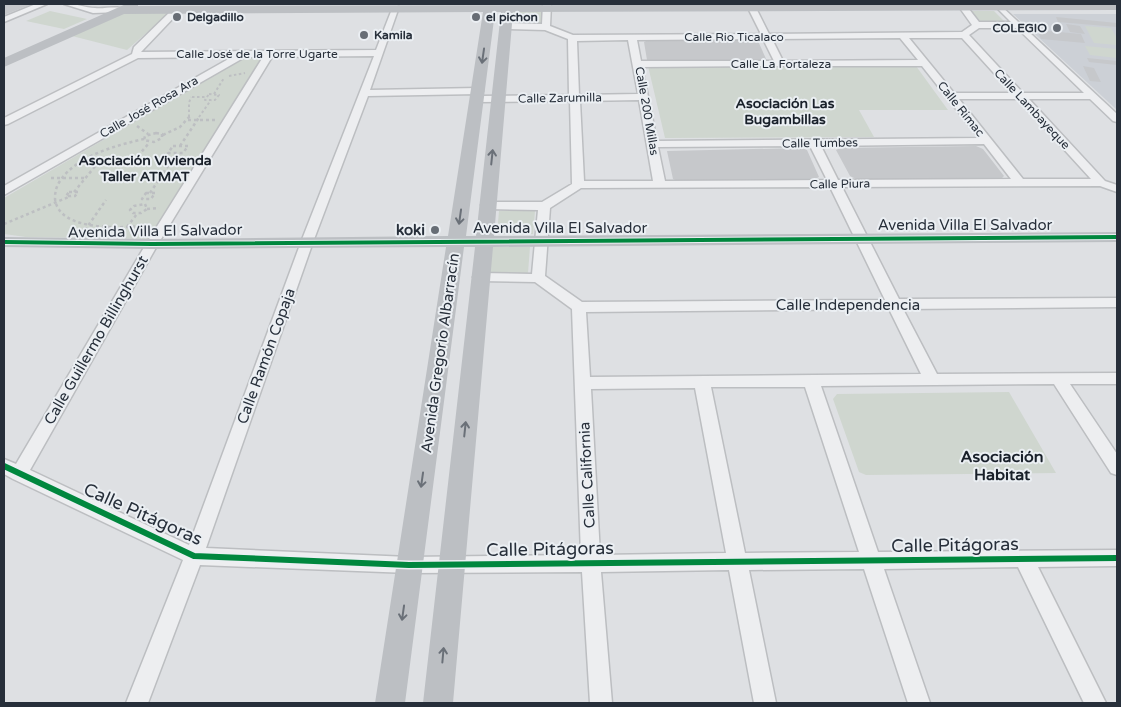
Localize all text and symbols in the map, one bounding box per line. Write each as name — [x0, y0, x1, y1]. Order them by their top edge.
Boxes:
place label: Delgadillo — [187, 10, 244, 25]
place label: el pichon — [486, 10, 538, 25]
marker: Delgadillo — [171, 11, 183, 23]
marker: el pichon — [470, 11, 482, 23]
place label: COLEGIO — [992, 21, 1047, 35]
marker: COLEGIO — [1051, 22, 1063, 34]
place label: Kamila — [374, 28, 413, 42]
marker: Kamila — [358, 29, 370, 41]
street label: Calle Rio Ticalaco — [684, 30, 784, 44]
street label: Calle José de la Torre Ugarte — [176, 47, 338, 61]
one-way arrow — [478, 48, 488, 64]
street label: Calle La Fortaleza — [731, 57, 831, 71]
street label: Calle 200 Millas — [632, 66, 662, 157]
street label: Calle Lambayeque — [991, 66, 1073, 152]
street label: Calle José Rosa Ara — [97, 73, 201, 141]
street label: Calle Rimac — [935, 79, 987, 139]
street label: Calle Zarumilla — [518, 90, 602, 106]
district label: Asociación Las Bugambillas — [736, 95, 835, 128]
street label: Calle Tumbes — [782, 135, 858, 151]
one-way arrow — [487, 150, 497, 166]
district label: Asociación Vivienda Taller ATMAT — [78, 152, 212, 185]
street label: Calle Piura — [810, 176, 870, 192]
one-way arrow — [454, 209, 464, 225]
street label: Avenida Villa El Salvador — [878, 216, 1053, 234]
street label: Avenida Villa El Salvador — [473, 219, 648, 237]
street label: Avenida Villa El Salvador — [68, 220, 243, 242]
place label: koki — [396, 221, 425, 239]
marker: koki — [429, 224, 441, 236]
street label: Calle Guillermo Billinghurst — [40, 252, 152, 428]
street label: Avenida Gregorio Albarracín — [417, 252, 463, 454]
street label: Calle Ramón Copaja — [233, 286, 299, 426]
street label: Calle Independencia — [776, 296, 920, 314]
one-way arrow — [460, 421, 470, 437]
street label: Calle California — [575, 421, 599, 529]
district label: Asociación Habitat — [961, 447, 1043, 485]
one-way arrow — [416, 471, 426, 487]
street label: Calle Pitágoras — [80, 478, 206, 550]
street label: Calle Pitágoras — [891, 533, 1019, 557]
street label: Calle Pitágoras — [486, 537, 614, 561]
one-way arrow — [397, 604, 407, 620]
one-way arrow — [438, 647, 447, 663]

